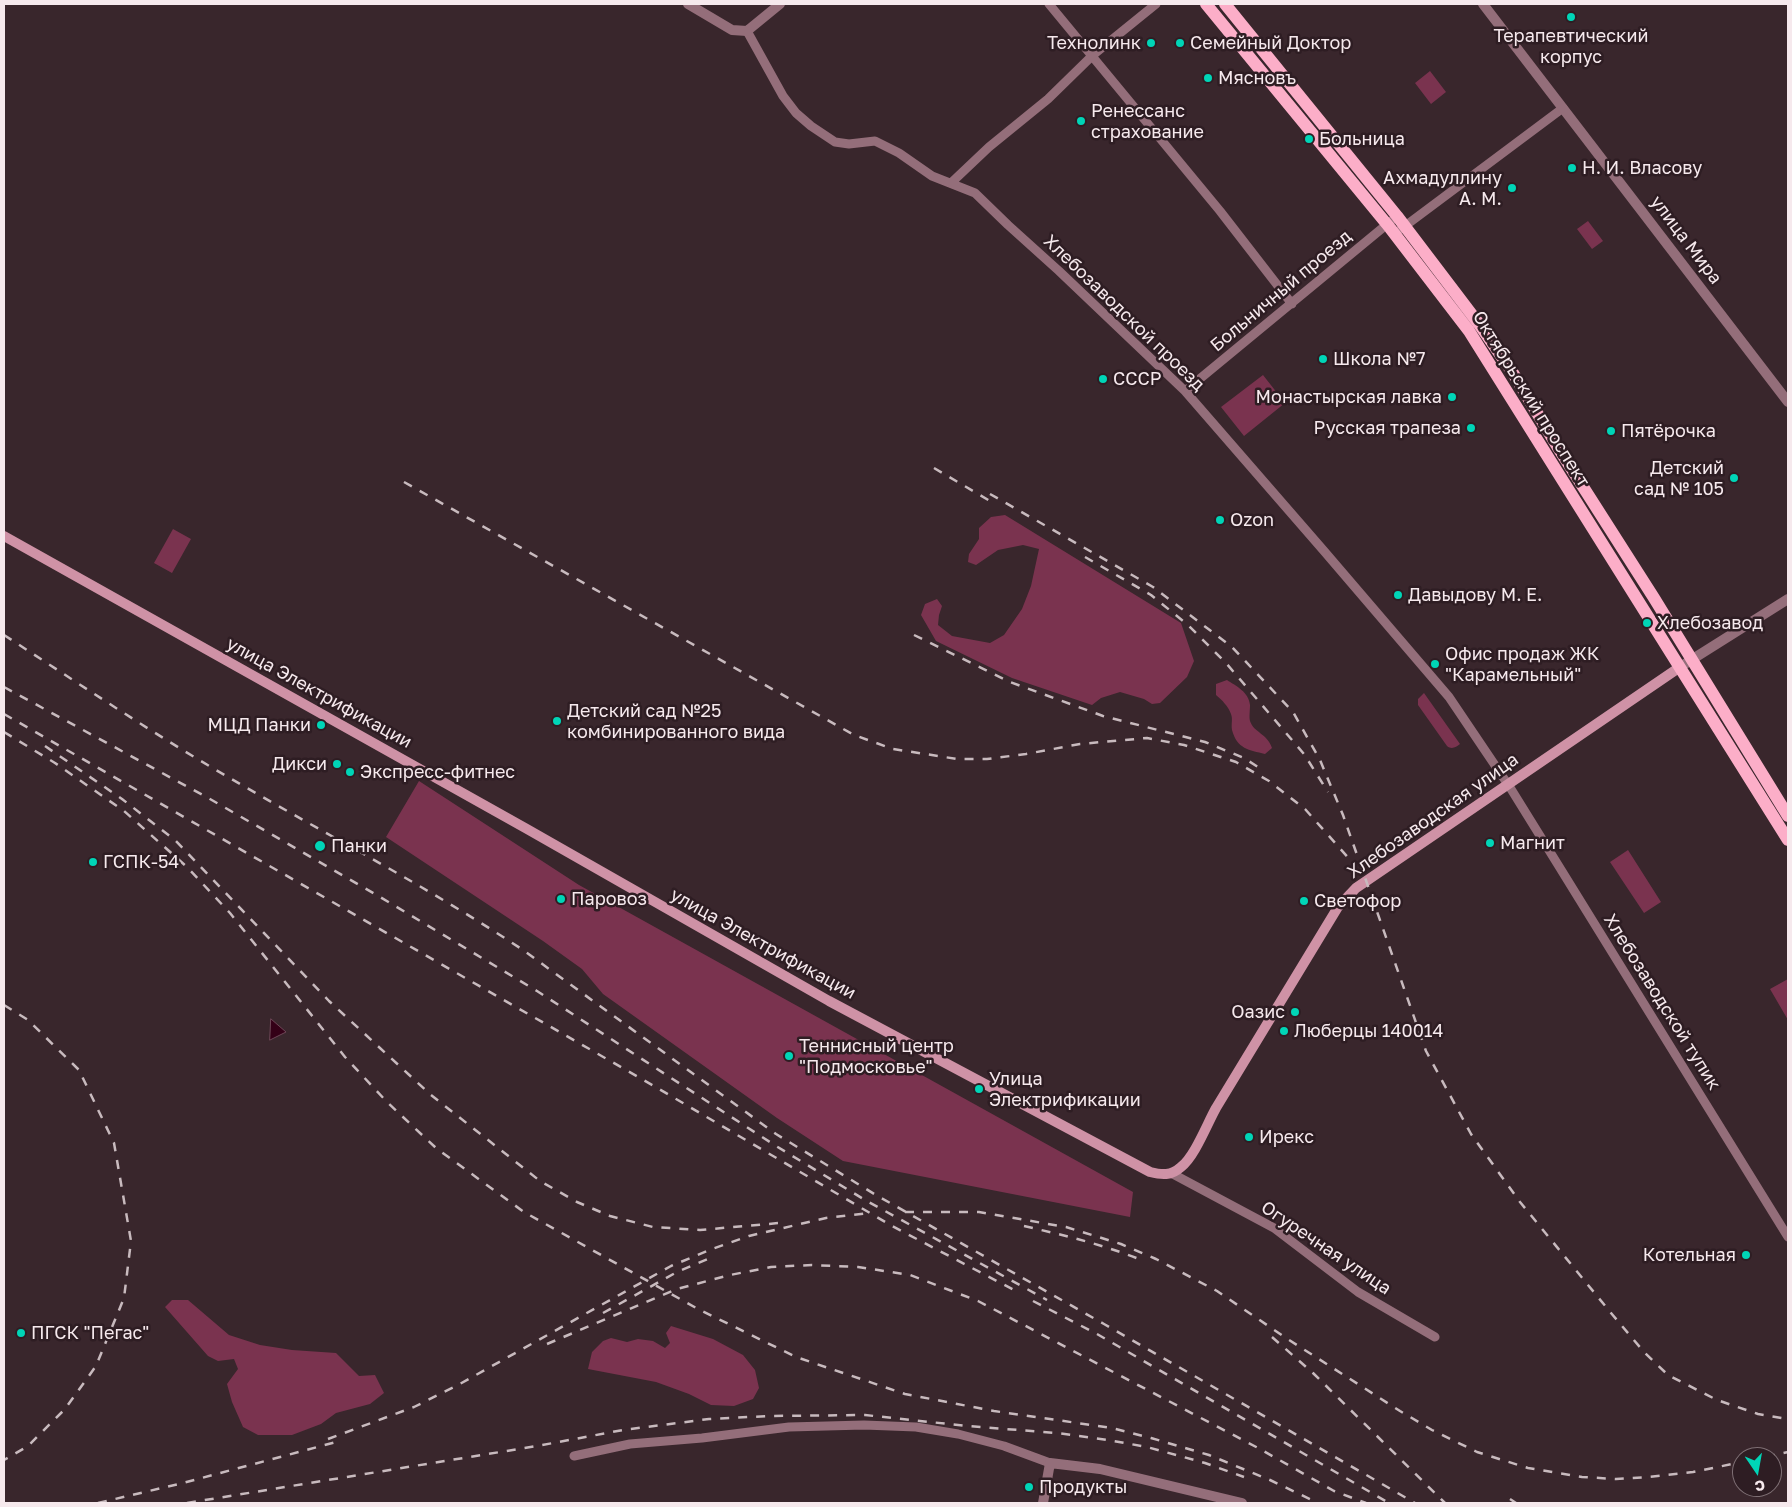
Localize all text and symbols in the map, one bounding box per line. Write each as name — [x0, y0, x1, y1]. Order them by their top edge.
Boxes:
marker: Терапевтический корпус — [1565, 11, 1577, 23]
place label: Терапевтический корпус — [1494, 25, 1648, 68]
place label: Технолинк — [1047, 32, 1141, 54]
place label: Семейный Доктор — [1190, 32, 1351, 54]
marker: Технолинк — [1145, 37, 1157, 49]
marker: Семейный Доктор — [1174, 37, 1186, 49]
place label: Мясновъ — [1218, 67, 1296, 89]
marker: Мясновъ — [1202, 72, 1214, 84]
place label: Ренессанс страхование — [1091, 100, 1204, 142]
marker: Ренессанс страхование — [1075, 115, 1087, 127]
place label: Больница — [1319, 128, 1405, 150]
marker: Больница — [1303, 133, 1315, 145]
place label: Н. И. Власову — [1582, 157, 1702, 179]
marker: Н. И. Власову — [1566, 162, 1578, 174]
place label: Ахмадуллину А. М. — [1383, 167, 1502, 210]
marker: Ахмадуллину А. М. — [1506, 182, 1518, 194]
street label: улица Мира — [1646, 192, 1726, 288]
street label: Больничный проезд — [1206, 226, 1356, 356]
street label: Хлебозаводской проезд — [1039, 230, 1209, 396]
street label: Октябрьский проспект — [1468, 307, 1594, 491]
place label: Школа №7 — [1333, 348, 1426, 370]
marker: Школа №7 — [1317, 353, 1329, 365]
place label: СССР — [1113, 368, 1162, 390]
marker: СССР — [1097, 373, 1109, 385]
place label: Монастырская лавка — [1256, 386, 1442, 408]
marker: Монастырская лавка — [1446, 391, 1458, 403]
place label: Русская трапеза — [1313, 417, 1461, 439]
place label: Пятёрочка — [1621, 420, 1716, 442]
marker: Русская трапеза — [1465, 422, 1477, 434]
marker: Пятёрочка — [1605, 425, 1617, 437]
place label: Детский сад № 105 — [1634, 457, 1724, 499]
marker: Детский сад № 105 — [1728, 472, 1740, 484]
place label: Ozon — [1230, 509, 1274, 531]
marker: Ozon — [1214, 514, 1226, 526]
place label: Давыдову М. Е. — [1408, 584, 1542, 606]
marker: Давыдову М. Е. — [1392, 589, 1404, 601]
place label: Хлебозавод — [1657, 612, 1763, 634]
marker: Хлебозавод — [1641, 617, 1653, 629]
street label: улица Электрификации — [222, 633, 416, 753]
place label: Офис продаж ЖК "Карамельный" — [1445, 643, 1599, 686]
marker: Офис продаж ЖК "Карамельный" — [1429, 658, 1441, 670]
place label: Детский сад №25 комбинированного вида — [567, 700, 785, 742]
place label: МЦД Панки — [207, 714, 311, 736]
marker: Детский сад №25 комбинированного вида — [551, 715, 563, 727]
marker: МЦД Панки — [315, 719, 327, 731]
street label: Хлебозаводская улица — [1343, 749, 1523, 883]
place label: Дикси — [272, 753, 327, 775]
marker: Дикси — [331, 758, 343, 770]
place label: Экспресс-фитнес — [360, 761, 515, 783]
marker: Экспресс-фитнес — [344, 766, 356, 778]
place label: Магнит — [1500, 832, 1565, 854]
place label: Панки — [331, 835, 387, 857]
marker: Магнит — [1484, 837, 1496, 849]
marker: Панки — [313, 839, 327, 853]
place label: ГСПК-54 — [103, 851, 179, 873]
marker: ГСПК-54 — [87, 856, 99, 868]
street label: улица Электрификации — [666, 884, 860, 1004]
place label: Паровоз — [571, 888, 647, 910]
place label: Светофор — [1314, 890, 1401, 912]
marker: Паровоз — [555, 893, 567, 905]
marker: Светофор — [1298, 895, 1310, 907]
street label: Хлебозаводской тупик — [1599, 910, 1725, 1094]
place label: Оазис — [1231, 1001, 1285, 1023]
marker: Оазис — [1289, 1006, 1301, 1018]
place label: Люберцы 140014 — [1294, 1020, 1444, 1042]
marker: Люберцы 140014 — [1278, 1025, 1290, 1037]
place label: Теннисный центр "Подмосковье" — [799, 1035, 954, 1078]
marker: Теннисный центр "Подмосковье" — [783, 1050, 795, 1062]
place label: Улица Электрификации — [989, 1068, 1141, 1110]
marker: Улица Электрификации — [973, 1083, 985, 1095]
place label: Ирекс — [1259, 1126, 1314, 1148]
marker: Ирекс — [1243, 1131, 1255, 1143]
street label: Огуречная улица — [1257, 1196, 1395, 1300]
place label: Котельная — [1643, 1244, 1736, 1266]
marker: Котельная — [1740, 1249, 1752, 1261]
place label: ПГСК "Пегас" — [31, 1322, 149, 1344]
marker: ПГСК "Пегас" — [15, 1327, 27, 1339]
north arrow — [1732, 1447, 1782, 1497]
place label: Продукты — [1039, 1476, 1127, 1498]
text: С — [1753, 1477, 1767, 1496]
marker: Продукты — [1023, 1481, 1035, 1493]

